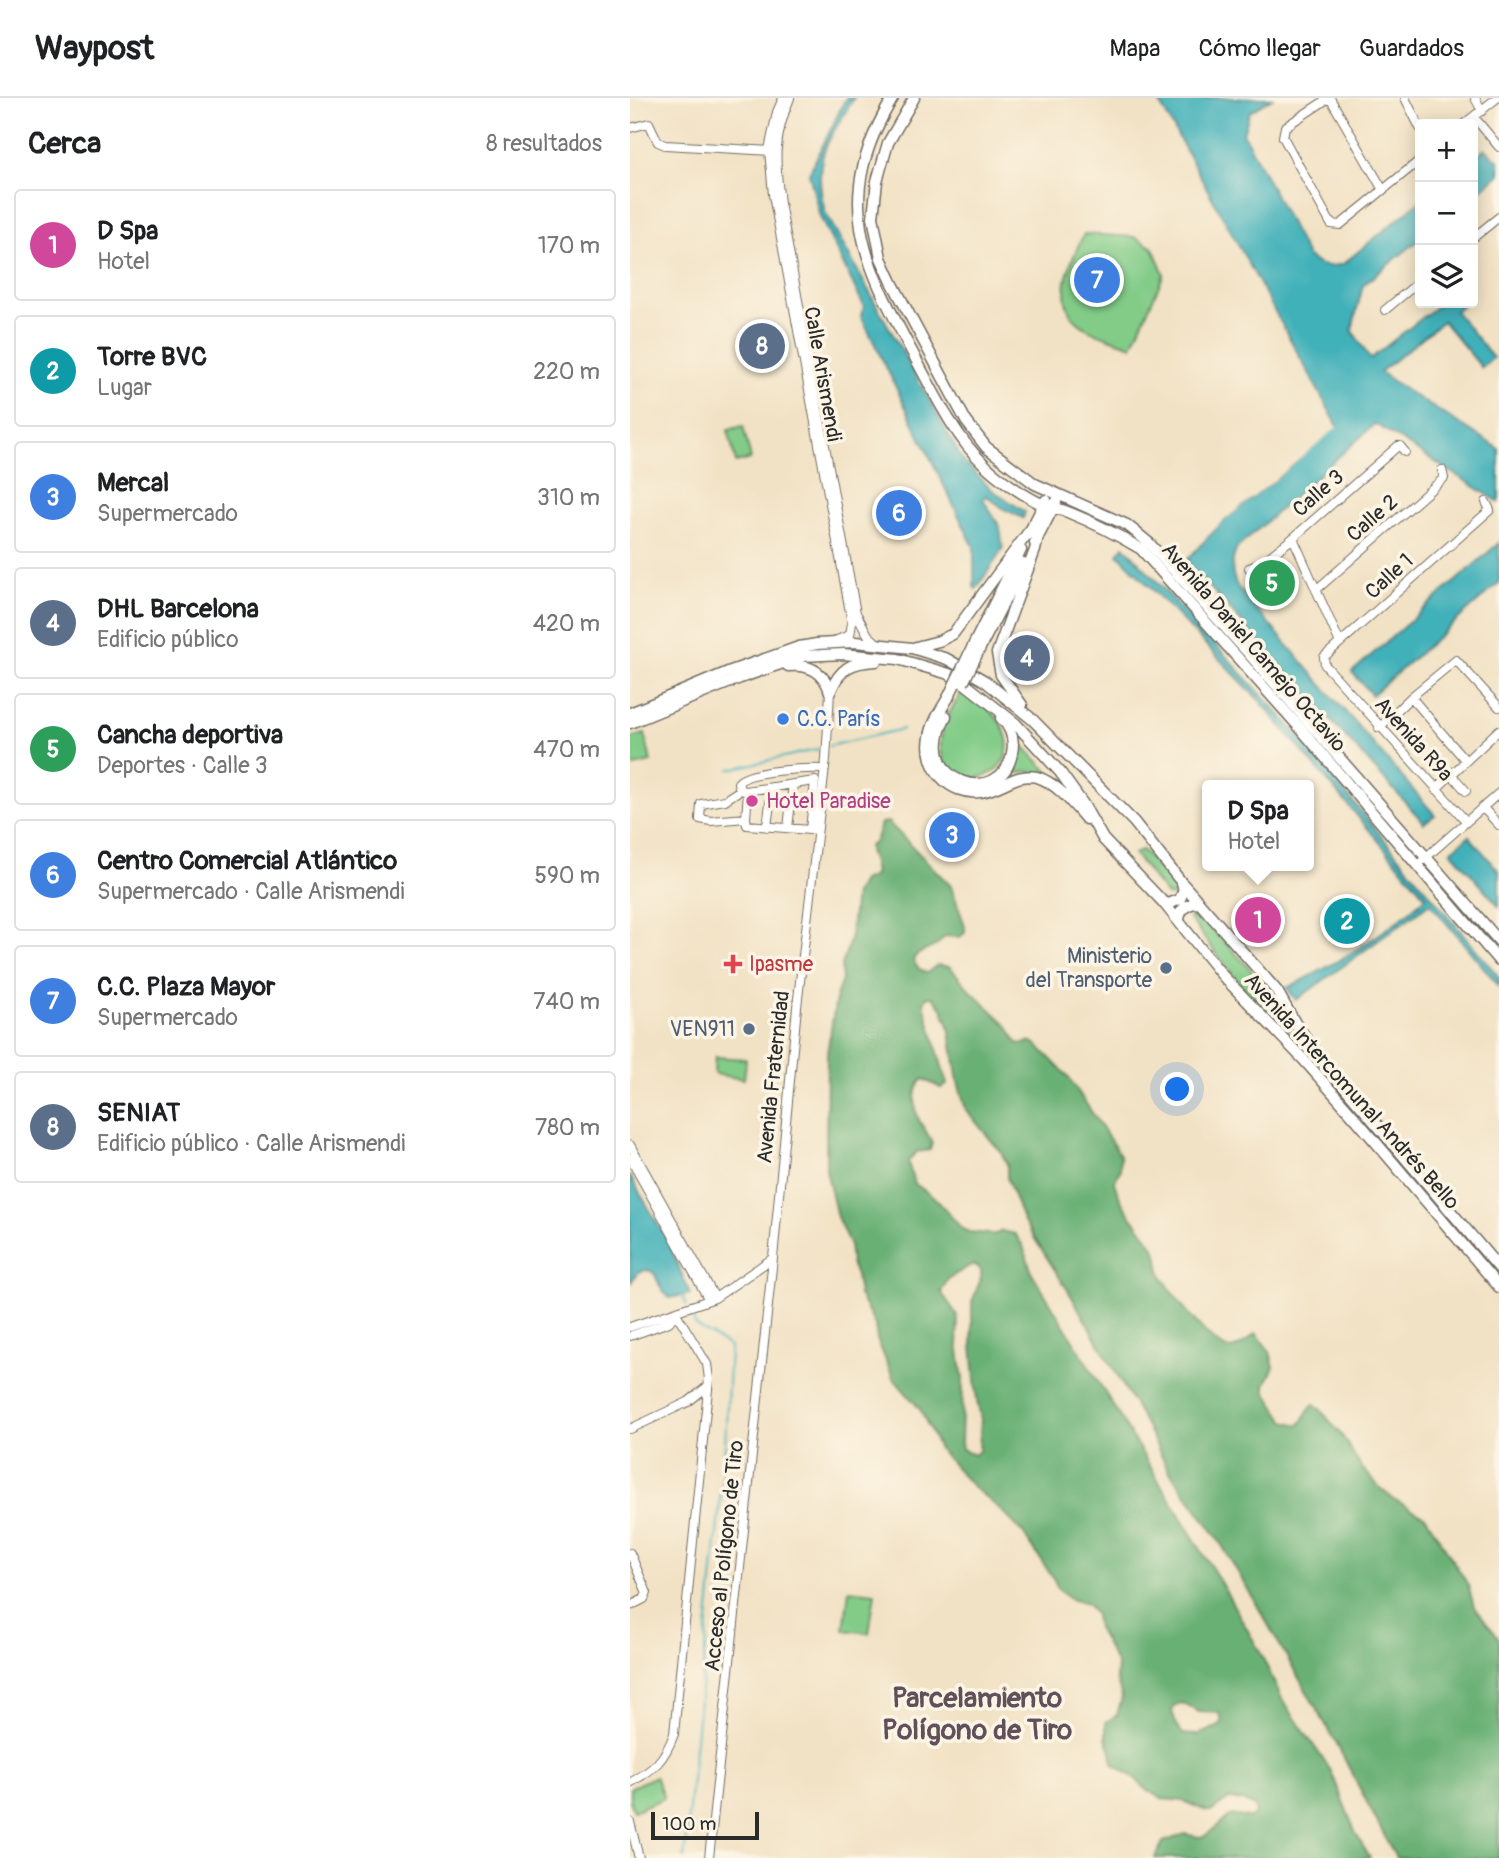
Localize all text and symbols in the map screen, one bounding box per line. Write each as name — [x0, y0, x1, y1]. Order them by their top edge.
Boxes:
text: Waypost — [35, 28, 154, 69]
text: Mapa — [1110, 34, 1161, 63]
text: Cómo llegar — [1199, 34, 1321, 63]
text: Guardados — [1359, 34, 1464, 63]
map controls — [1415, 119, 1478, 308]
button: + — [1415, 119, 1478, 182]
text: Cerca — [28, 125, 101, 162]
text: 8 resultados — [486, 129, 602, 158]
button: − — [1415, 182, 1478, 245]
text: D Spa — [97, 215, 158, 247]
text: 1 — [49, 231, 58, 260]
text: 170 m — [538, 231, 600, 260]
button: layers — [1415, 245, 1478, 308]
text: Hotel — [97, 247, 150, 276]
pin: 7 — [1074, 254, 1120, 306]
street label: Calle Arismendi — [797, 305, 848, 444]
pin: 8 — [739, 320, 785, 372]
text: Torre BVC — [97, 341, 207, 373]
text: 2 — [47, 357, 59, 386]
text: 220 m — [533, 357, 600, 386]
text: Lugar — [97, 373, 152, 402]
street label: Calle 3 — [1287, 464, 1350, 523]
text: Mercal — [97, 467, 169, 499]
text: 3 — [47, 483, 59, 512]
text: 310 m — [537, 483, 600, 512]
pin: 6 — [876, 487, 922, 539]
street label: Calle 2 — [1341, 489, 1404, 548]
text: Supermercado — [97, 499, 238, 528]
street label: Avenida Daniel Camejo Octavio — [1155, 537, 1352, 758]
street label: Calle 1 — [1360, 548, 1419, 605]
pin: 5 — [1249, 557, 1295, 609]
text: DHL Barcelona — [97, 593, 259, 625]
text: 4 — [46, 609, 60, 638]
text: 420 m — [533, 609, 600, 638]
text: Edificio público — [97, 625, 239, 654]
pin: 4 — [1004, 632, 1050, 684]
street label: Avenida R9a — [1369, 691, 1459, 787]
place label: C.C. París — [797, 706, 881, 733]
marker: C.C. París — [775, 711, 791, 727]
text: Cancha deportiva — [97, 719, 283, 751]
text: 5 — [47, 735, 59, 764]
text: 470 m — [533, 735, 600, 764]
text: Deportes · Calle 3 — [97, 751, 267, 780]
popup — [1202, 780, 1314, 871]
place label: Hotel Paradise — [766, 788, 891, 815]
marker: Hotel Paradise — [744, 793, 760, 809]
text: D Spa — [1227, 795, 1289, 827]
pin: 3 — [929, 809, 975, 861]
text: Hotel — [1227, 827, 1280, 856]
text: Centro Comercial Atlántico — [97, 845, 397, 877]
text: 6 — [46, 861, 60, 890]
text: 590 m — [535, 861, 600, 890]
text: Supermercado · Calle Arismendi — [97, 877, 405, 906]
pin: 1 — [1235, 894, 1281, 946]
pin: 2 — [1324, 895, 1370, 947]
place label: Ministerio del Transporte — [1026, 943, 1153, 994]
place label: Ipasme — [749, 951, 814, 978]
marker: Ipasme — [723, 954, 743, 974]
marker: Ministerio del Transporte — [1158, 960, 1174, 976]
street label: Avenida Intercomunal Andrés Bello — [1238, 967, 1465, 1215]
text: C.C. Plaza Mayor — [97, 971, 275, 1003]
text: 7 — [47, 987, 59, 1016]
text: 740 m — [533, 987, 600, 1016]
street label: Avenida Fraternidad — [751, 989, 796, 1165]
text: Supermercado — [97, 1003, 238, 1032]
place label: VEN911 — [670, 1016, 735, 1043]
marker: VEN911 — [741, 1021, 757, 1037]
your location — [1160, 1072, 1194, 1106]
text: SENIAT — [97, 1097, 180, 1129]
text: 8 — [47, 1113, 59, 1142]
text: 780 m — [535, 1113, 600, 1142]
text: Edificio público · Calle Arismendi — [97, 1129, 405, 1158]
street label: Acceso al Polígono de Tiro — [699, 1439, 750, 1673]
district label: Parcelamiento Polígono de Tiro — [882, 1681, 1072, 1748]
scale bar — [651, 1809, 760, 1841]
text: 100 m — [662, 1812, 716, 1836]

